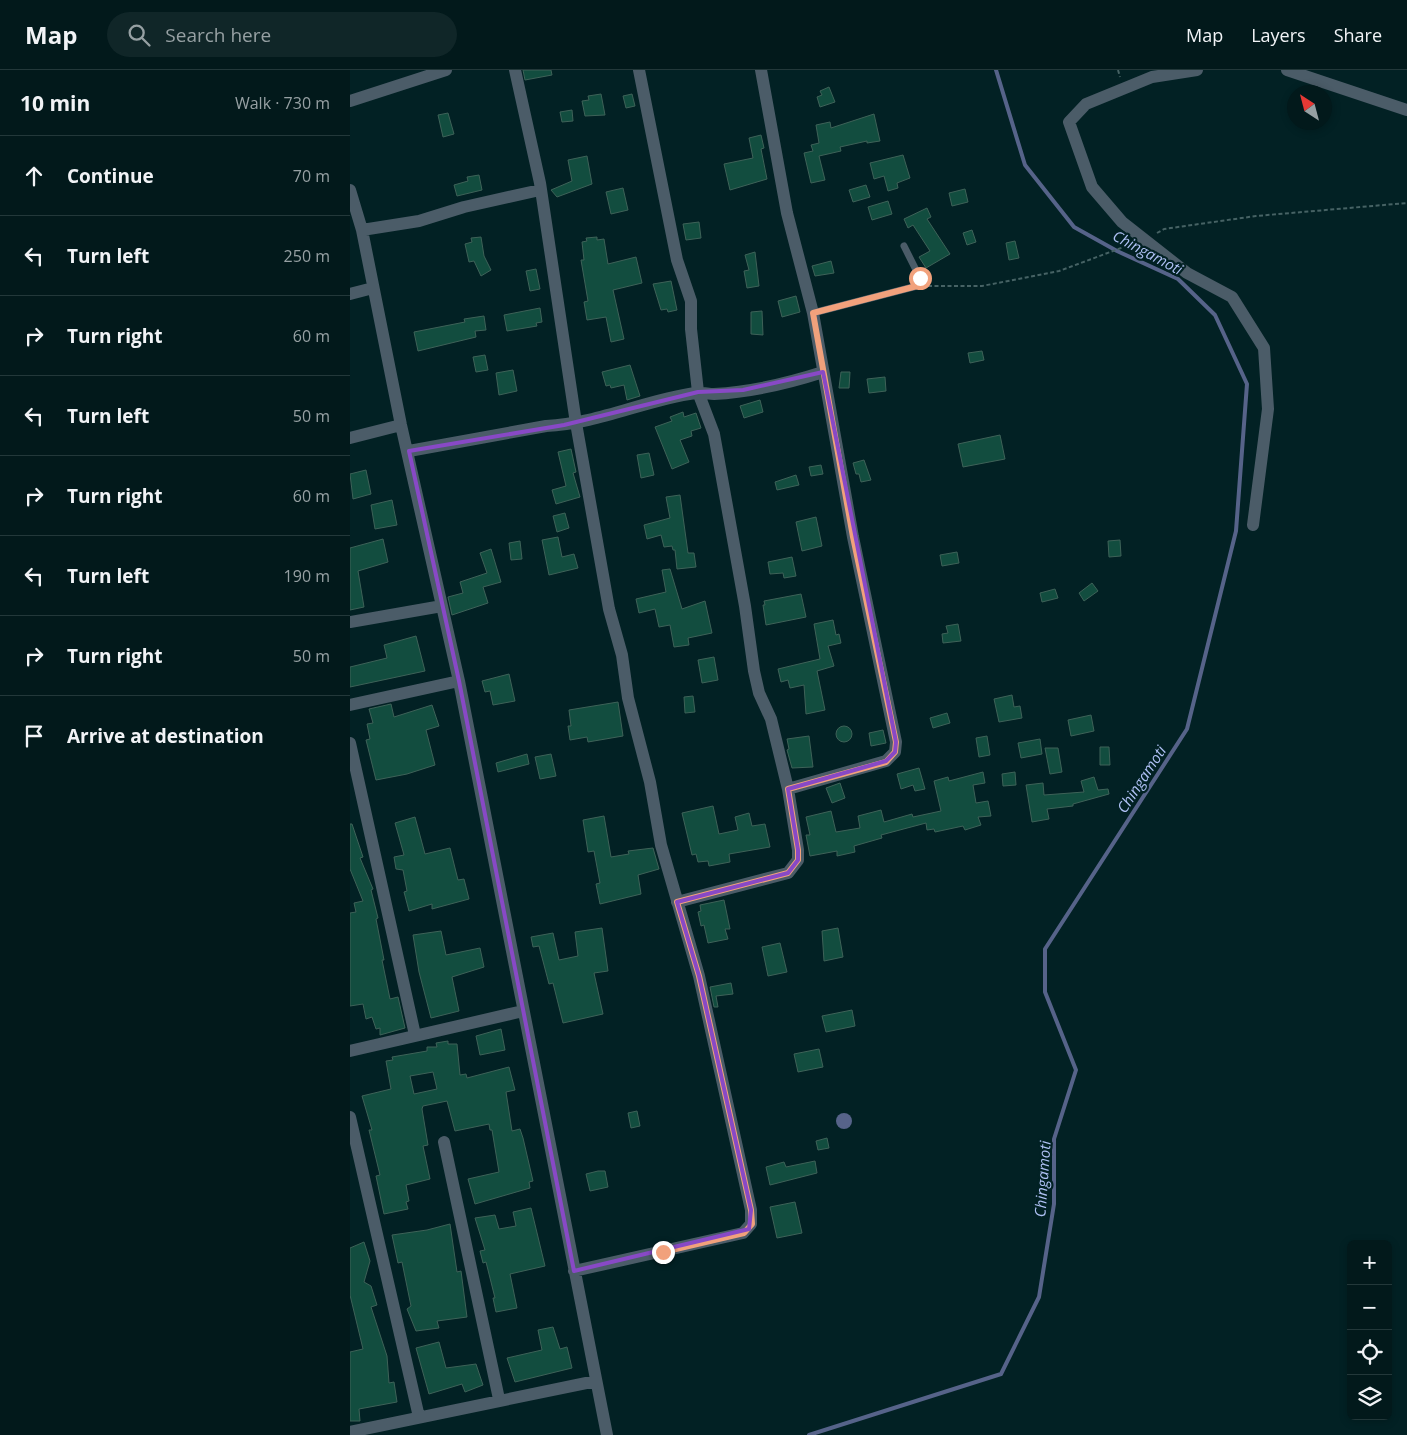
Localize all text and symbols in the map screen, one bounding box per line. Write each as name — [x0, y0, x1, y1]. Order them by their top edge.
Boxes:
search box — [107, 12, 457, 57]
text: Map — [25, 18, 77, 51]
icon: search — [125, 21, 153, 49]
text: Search here — [165, 22, 271, 48]
text: Map — [1186, 23, 1223, 47]
text: Layers — [1251, 23, 1306, 47]
text: Share — [1334, 23, 1382, 47]
north arrow — [1287, 85, 1332, 130]
text: 10 min — [20, 89, 90, 117]
text: Walk · 730 m — [235, 92, 330, 114]
icon: ahead — [20, 162, 48, 190]
text: Continue — [67, 163, 154, 189]
text: 70 m — [293, 165, 330, 187]
water label: Chingamoti — [1110, 225, 1187, 279]
icon: left — [20, 242, 48, 270]
text: Turn left — [67, 243, 149, 269]
text: 250 m — [284, 245, 330, 267]
route start — [909, 267, 932, 290]
icon: right — [20, 322, 48, 350]
text: Turn right — [67, 323, 162, 349]
text: 60 m — [293, 325, 330, 347]
icon: left — [20, 402, 48, 430]
text: Turn left — [67, 403, 149, 429]
text: 50 m — [293, 405, 330, 427]
icon: right — [20, 482, 48, 510]
text: Turn right — [67, 483, 162, 509]
text: 60 m — [293, 485, 330, 507]
icon: left — [20, 562, 48, 590]
text: Turn left — [67, 563, 149, 589]
text: 190 m — [284, 565, 330, 587]
icon: right — [20, 642, 48, 670]
text: Turn right — [67, 643, 162, 669]
text: 50 m — [293, 645, 330, 667]
icon: arrive — [20, 722, 48, 750]
text: Arrive at destination — [67, 723, 264, 749]
water label: Chingamoti — [1112, 741, 1170, 816]
water label: Chingamoti — [1029, 1140, 1055, 1218]
map controls — [1347, 1240, 1392, 1420]
button: + — [1347, 1240, 1392, 1285]
route end — [652, 1241, 675, 1264]
button: − — [1347, 1285, 1392, 1330]
button: locate — [1347, 1330, 1392, 1375]
button: layers — [1347, 1375, 1392, 1420]

